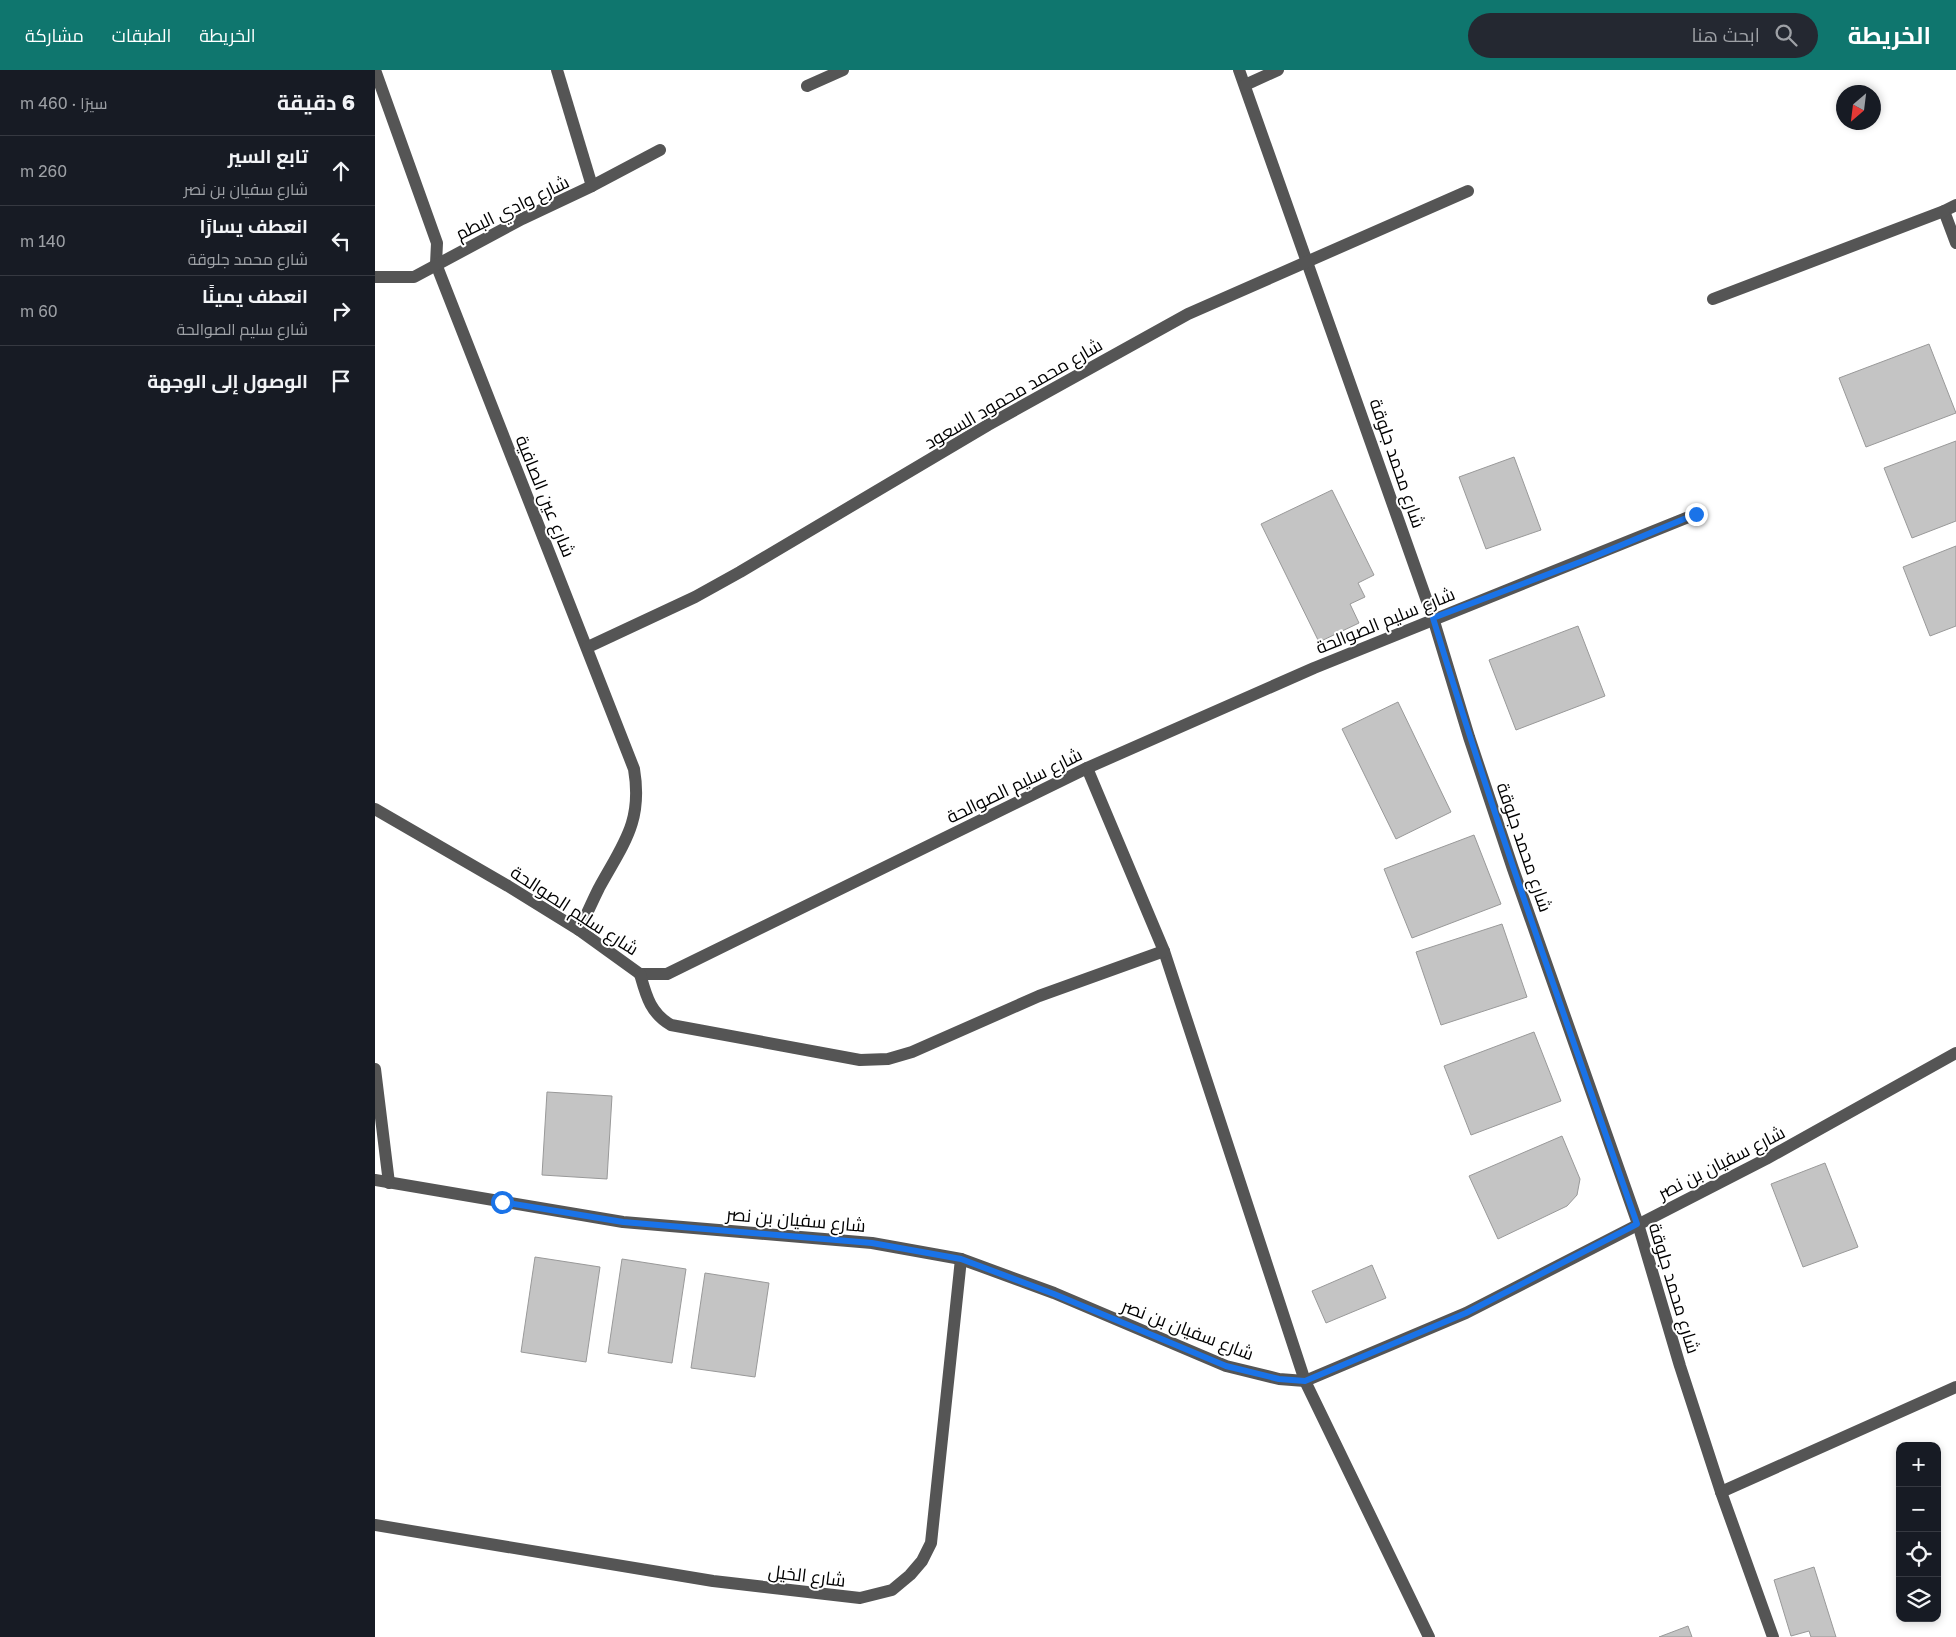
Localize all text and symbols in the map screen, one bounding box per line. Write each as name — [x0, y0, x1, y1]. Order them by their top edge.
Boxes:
search box — [1468, 13, 1818, 58]
text: الخريطة — [1848, 20, 1931, 49]
icon: search — [1772, 21, 1800, 49]
text: ابحث هنا — [1692, 23, 1760, 46]
text: مشاركة — [25, 24, 84, 46]
text: الطبقات — [112, 24, 171, 46]
text: الخريطة — [199, 24, 256, 46]
north arrow — [1836, 85, 1881, 130]
text: 6 دقيقة — [277, 89, 355, 115]
text: سيرًا · 460 m — [20, 93, 107, 113]
text: تابع السير — [228, 144, 308, 167]
icon: ahead — [327, 157, 355, 185]
text: 260 m — [20, 161, 67, 181]
street label: شارع وادي البطم — [452, 170, 574, 248]
text: شارع سفيان بن نصر — [184, 179, 308, 199]
text: انعطف يسارًا — [200, 214, 308, 237]
icon: left — [327, 227, 355, 255]
text: 140 m — [20, 231, 66, 251]
text: شارع محمد جلوقة — [188, 249, 308, 269]
text: انعطف يمينًا — [202, 284, 308, 307]
icon: right — [327, 297, 355, 325]
text: 60 m — [20, 301, 58, 321]
text: شارع سليم الصوالحة — [176, 319, 308, 339]
street label: شارع محمد محمود السعود — [920, 333, 1107, 455]
icon: arrive — [327, 367, 355, 395]
text: الوصول إلى الوجهة — [147, 369, 308, 392]
street label: شارع محمد جلوقة — [1364, 395, 1430, 531]
street label: شارع عين الصافية — [510, 432, 580, 561]
route end — [1685, 503, 1708, 526]
street label: شارع سليم الصوالحة — [1312, 582, 1458, 660]
street label: شارع سليم الصوالحة — [943, 743, 1086, 829]
street label: شارع محمد جلوقة — [1491, 779, 1557, 915]
street label: شارع سليم الصوالحة — [506, 860, 643, 961]
street label: شارع سفيان بن نصر — [1653, 1120, 1789, 1206]
route start — [491, 1191, 514, 1214]
street label: شارع سفيان بن نصر — [724, 1202, 867, 1238]
street label: شارع محمد جلوقة — [1643, 1220, 1705, 1357]
street label: شارع سفيان بن نصر — [1117, 1293, 1257, 1366]
map controls — [1896, 1442, 1941, 1622]
button: + — [1896, 1442, 1941, 1487]
button: − — [1896, 1487, 1941, 1532]
button: locate — [1896, 1532, 1941, 1577]
street label: شارع الخيل — [767, 1559, 847, 1593]
button: layers — [1896, 1577, 1941, 1622]

